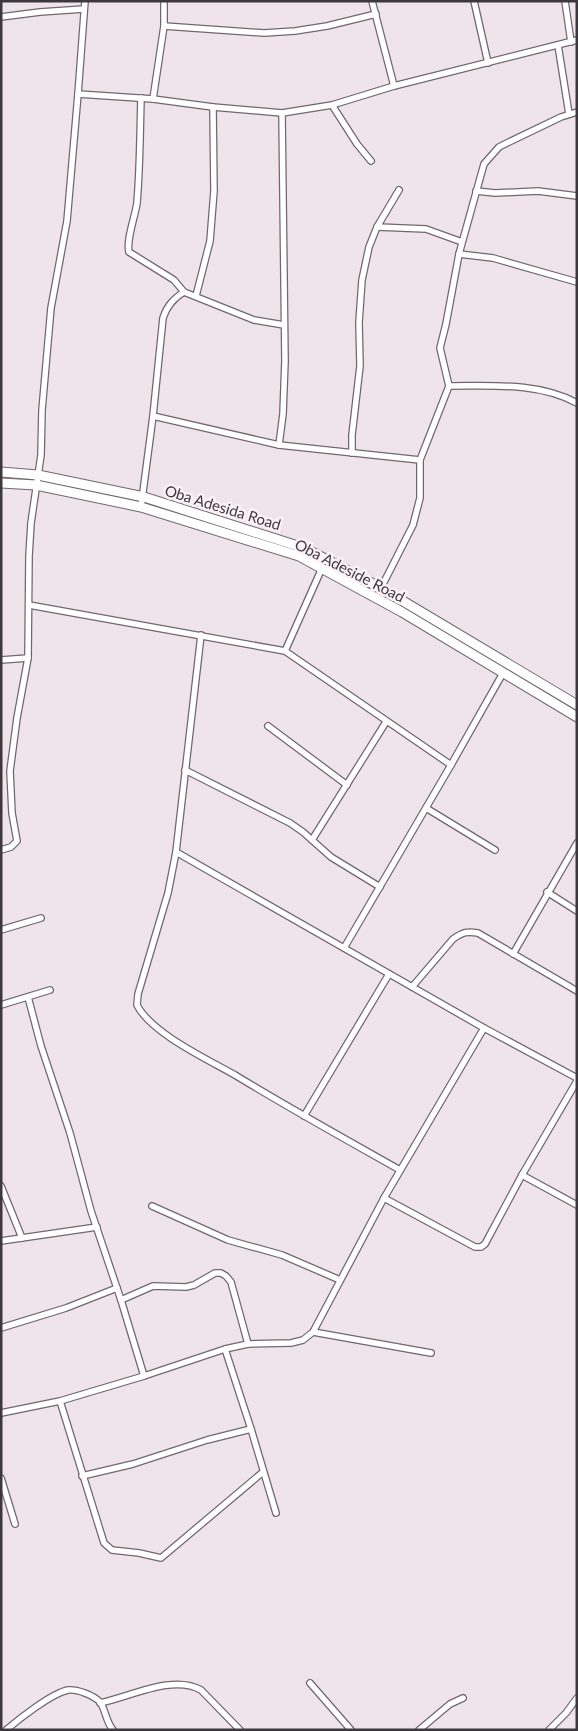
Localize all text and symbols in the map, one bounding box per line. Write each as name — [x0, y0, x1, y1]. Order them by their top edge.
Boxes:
street label: Oba Adesida Road — [163, 481, 283, 533]
street label: Oba Adeside Road — [292, 535, 408, 605]

